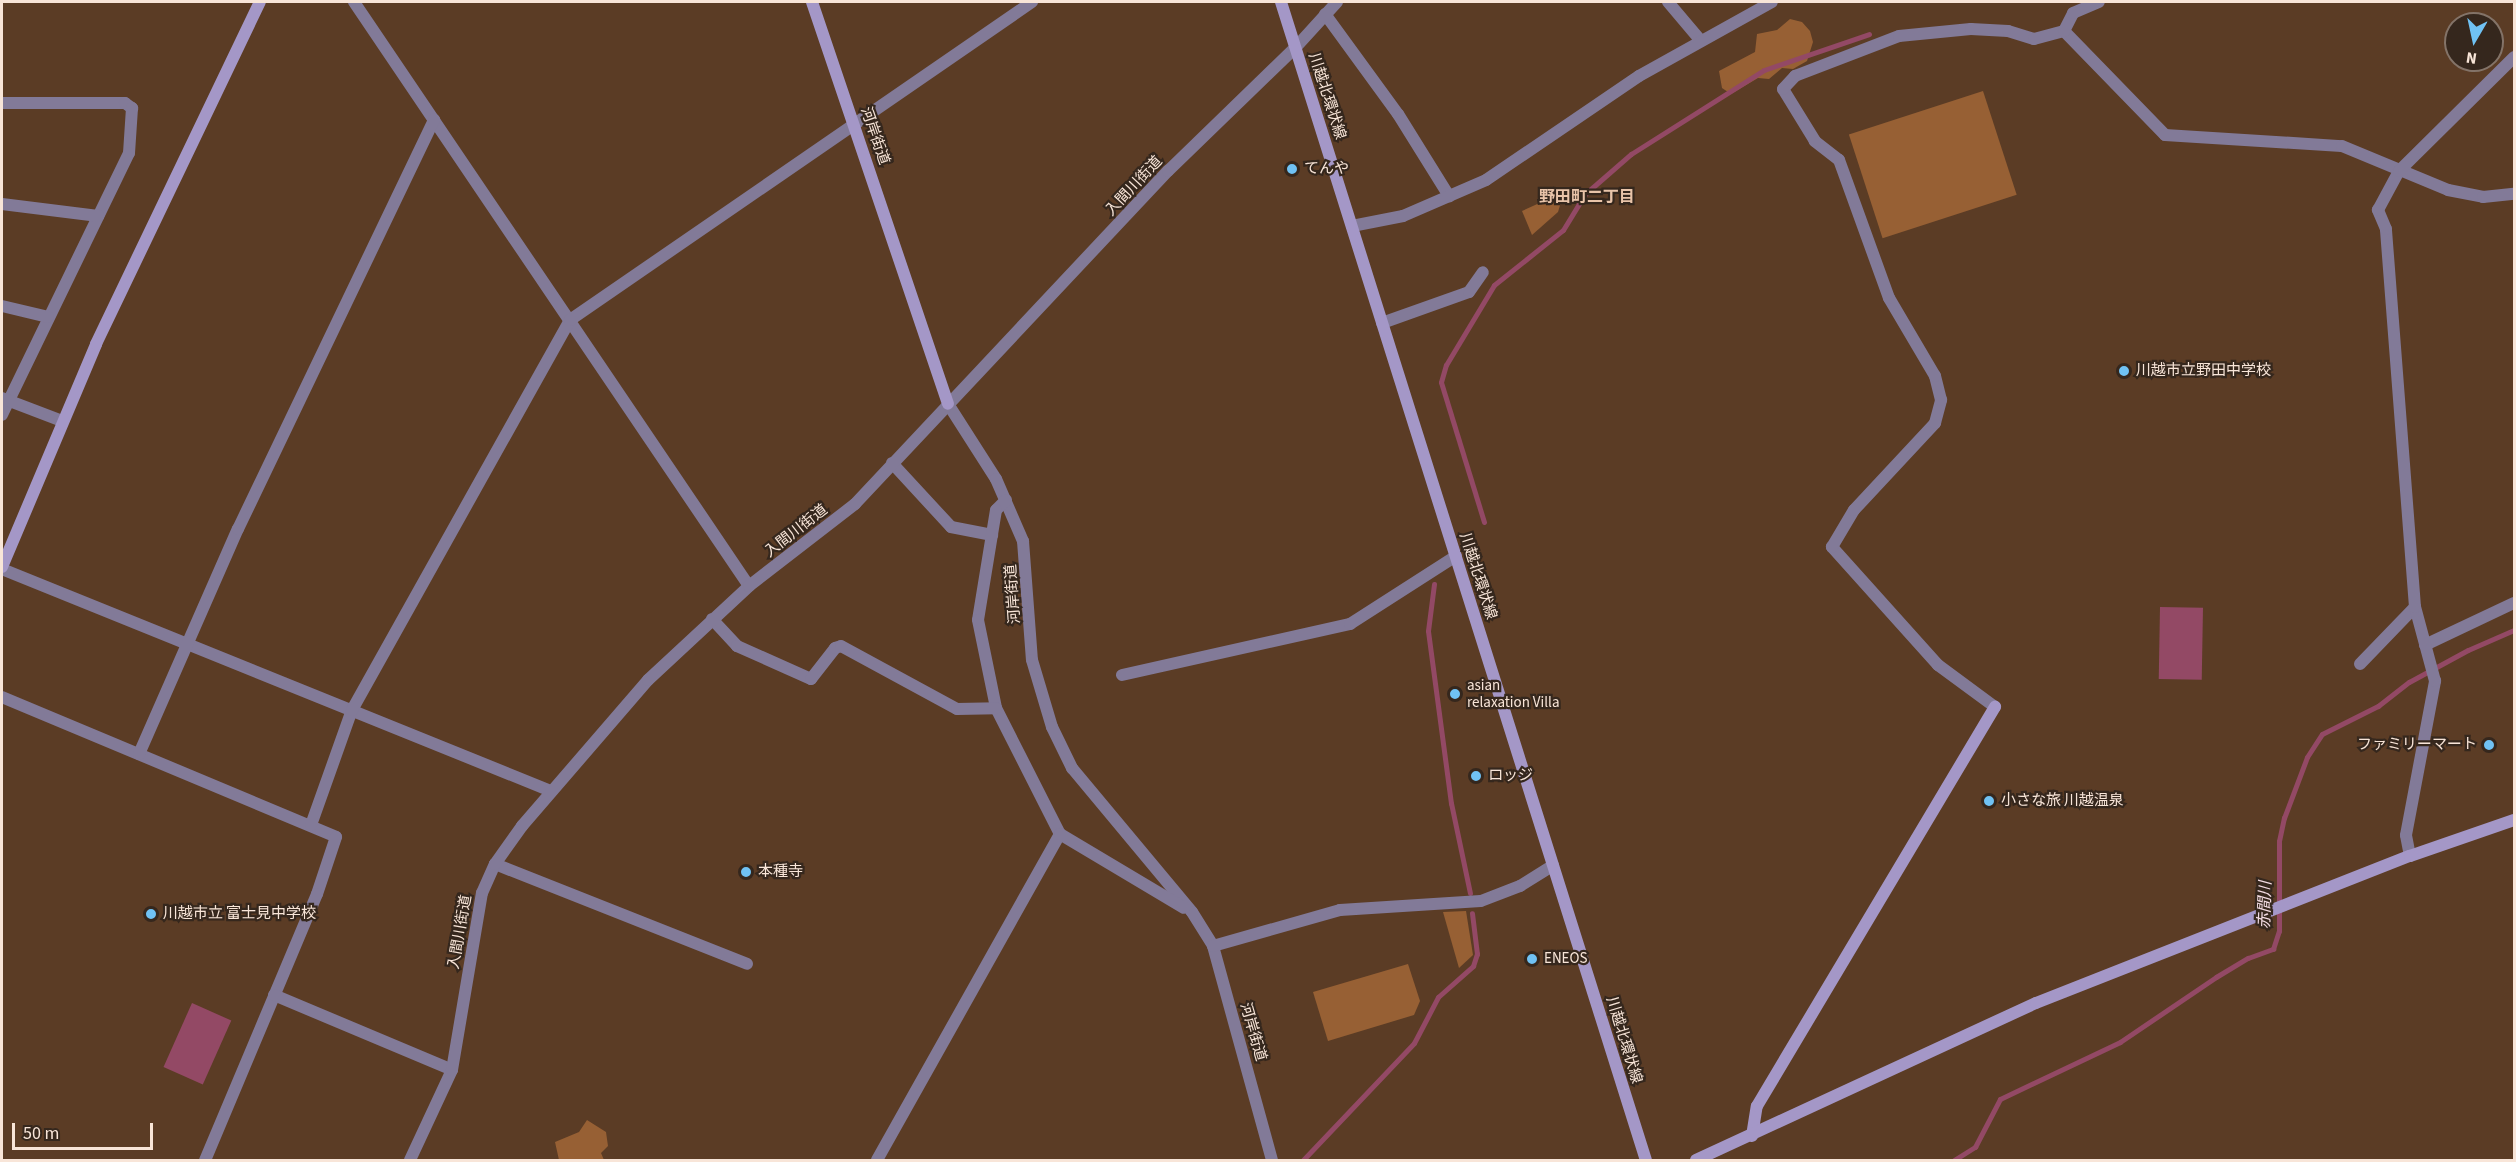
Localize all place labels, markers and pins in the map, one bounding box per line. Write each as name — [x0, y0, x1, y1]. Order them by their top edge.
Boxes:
place label: てんや — [1304, 160, 1349, 178]
marker: てんや — [1285, 162, 1299, 176]
place label: 川越市立野田中学校 — [2136, 362, 2271, 380]
marker: 川越市立野田中学校 — [2117, 364, 2131, 378]
place label: asian relaxation Villa — [1467, 676, 1559, 711]
marker: asian relaxation Villa — [1448, 687, 1462, 701]
place label: ファミリーマート — [2357, 736, 2477, 754]
marker: ファミリーマート — [2482, 738, 2496, 752]
place label: ロッジ — [1488, 767, 1533, 785]
marker: ロッジ — [1469, 769, 1483, 783]
place label: 小さな旅 川越温泉 — [2001, 792, 2124, 810]
marker: 小さな旅 川越温泉 — [1982, 794, 1996, 808]
place label: 本種寺 — [758, 863, 803, 881]
marker: 本種寺 — [739, 865, 753, 879]
place label: 川越市立 富士見中学校 — [163, 905, 316, 923]
marker: 川越市立 富士見中学校 — [144, 907, 158, 921]
place label: ENEOS — [1544, 950, 1587, 968]
marker: ENEOS — [1525, 952, 1539, 966]

